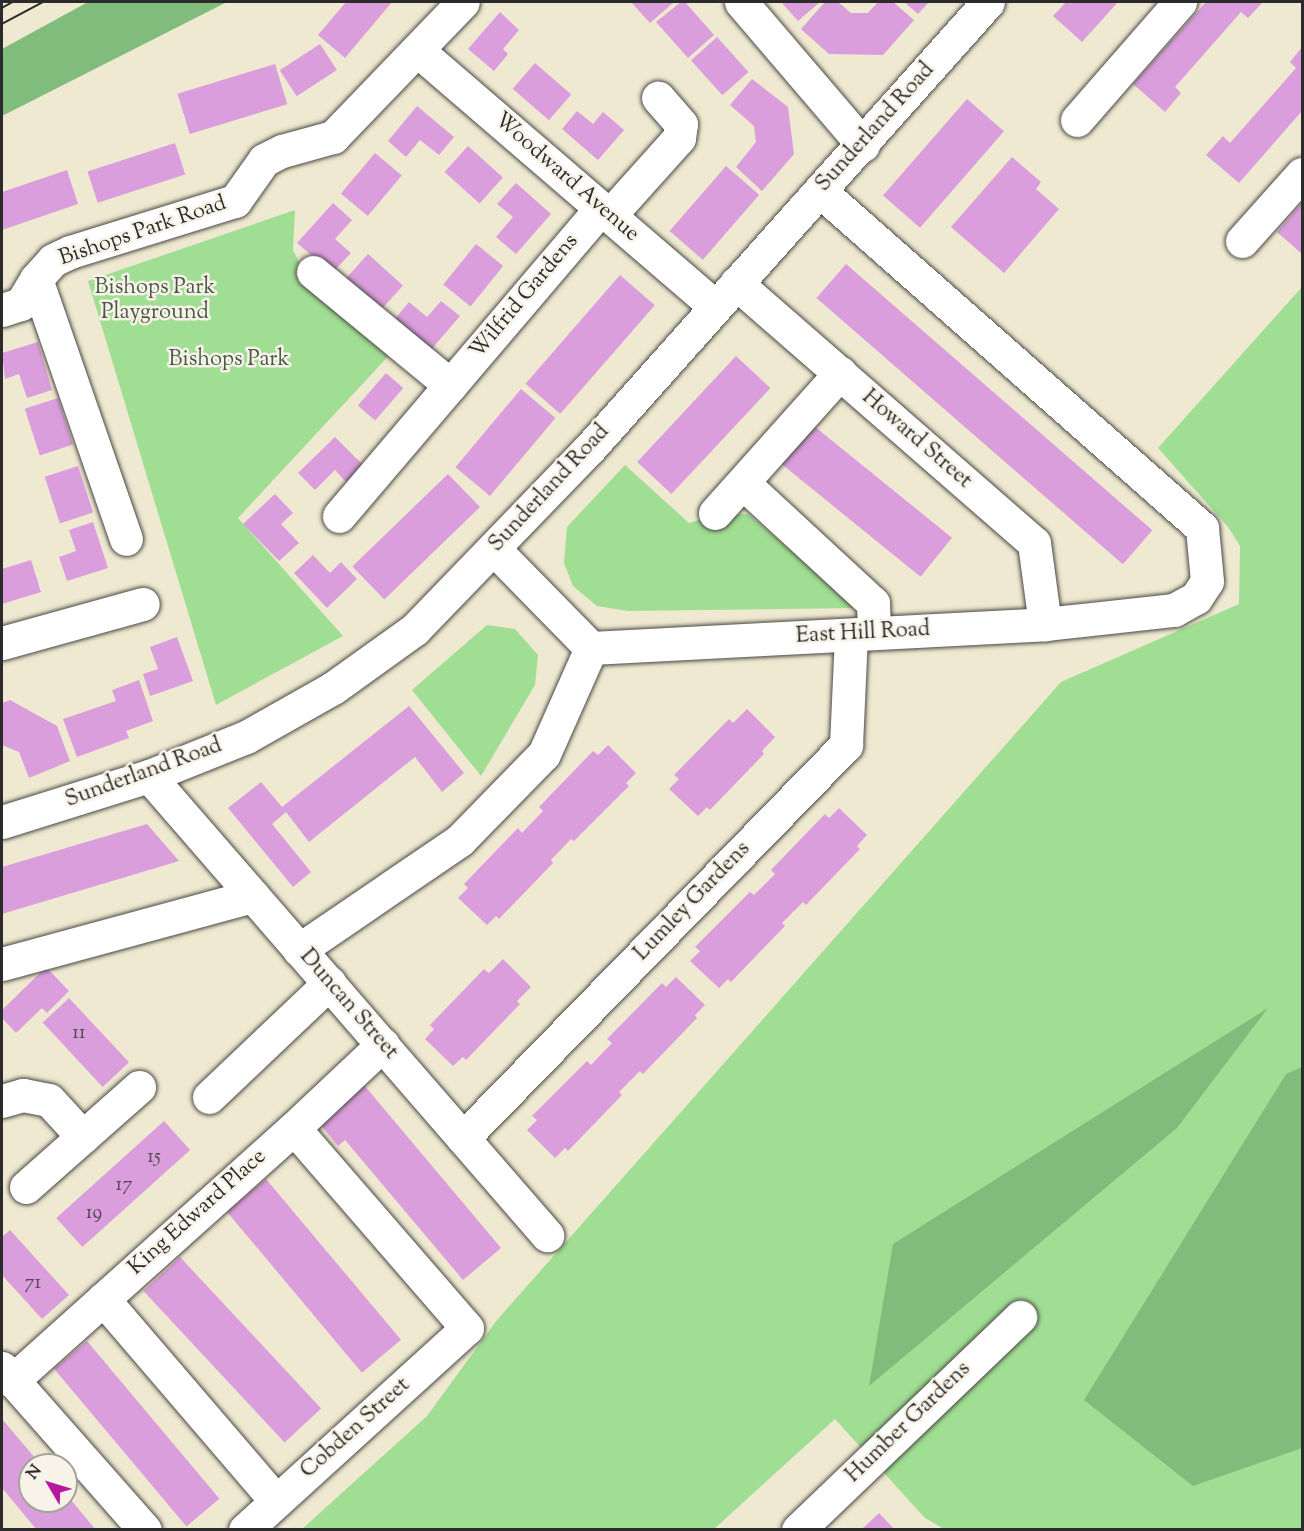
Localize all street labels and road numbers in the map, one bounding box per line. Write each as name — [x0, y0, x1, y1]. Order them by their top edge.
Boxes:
street label: Sunderland Road — [811, 58, 941, 198]
street label: Woodward Avenue — [488, 108, 644, 248]
street label: Bishops Park Road — [56, 191, 230, 273]
street label: Wilfrid Gardens — [465, 229, 585, 365]
street label: Howard Street — [856, 385, 976, 495]
street label: Sunderland Road — [484, 420, 616, 558]
street label: East Hill Road — [795, 617, 931, 651]
street label: Sunderland Road — [62, 733, 226, 815]
street label: Lumley Gardens — [629, 837, 757, 967]
street label: Duncan Street — [293, 944, 403, 1066]
street label: King Edward Place — [124, 1144, 272, 1282]
street label: Humber Gardens — [841, 1357, 977, 1489]
street label: Cobden Street — [296, 1373, 416, 1485]

